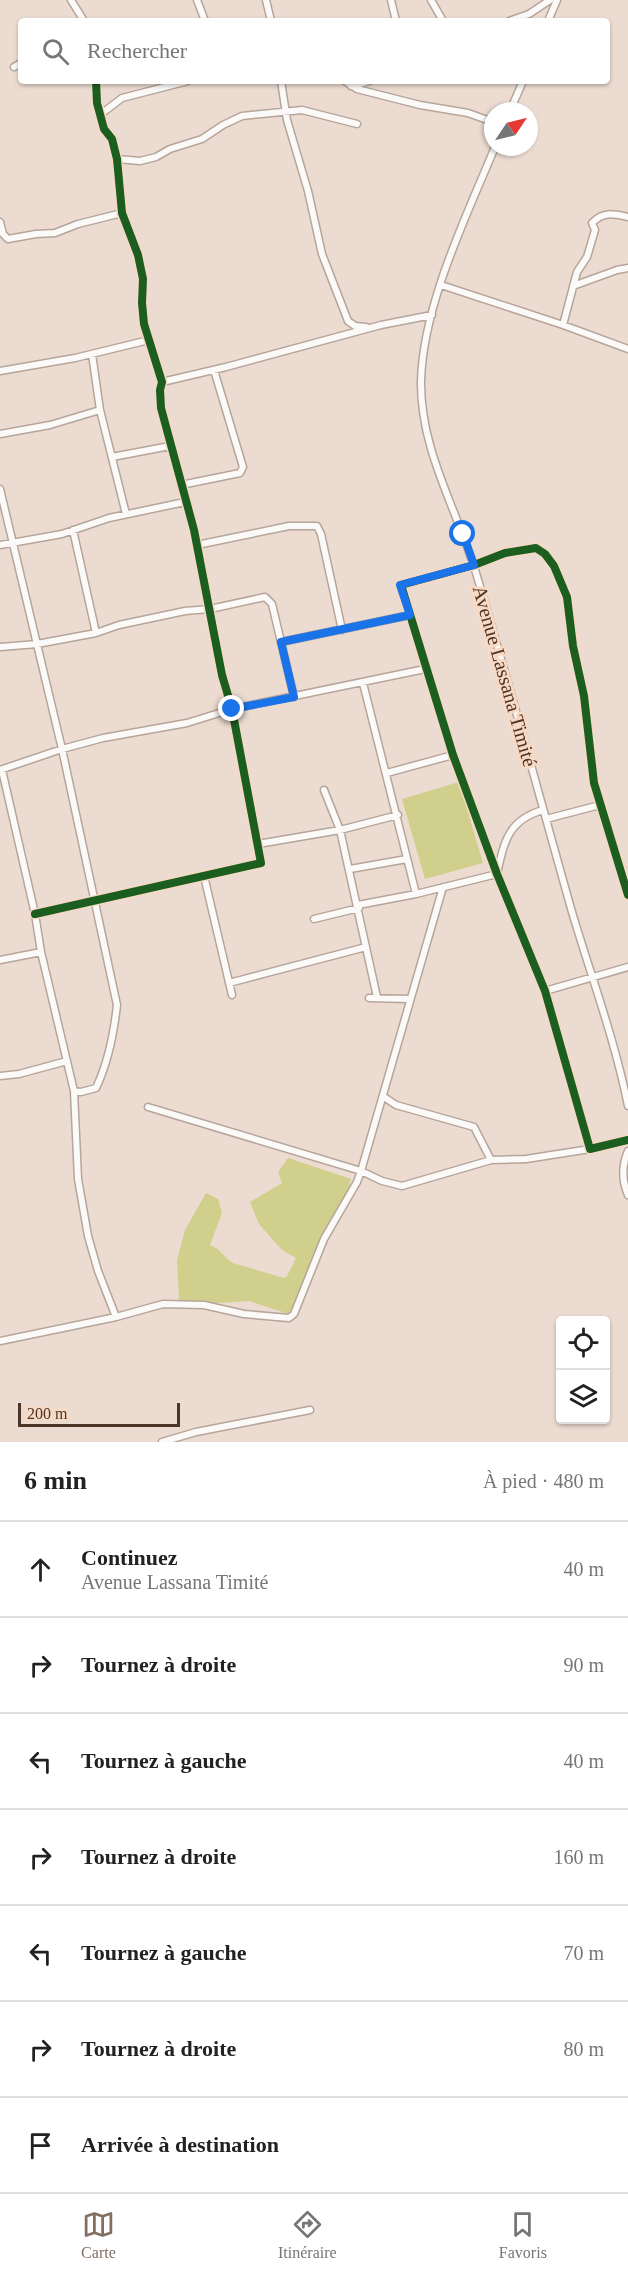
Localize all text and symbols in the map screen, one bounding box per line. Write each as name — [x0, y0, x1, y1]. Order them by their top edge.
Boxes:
search box — [18, 18, 610, 84]
icon: search — [39, 35, 72, 68]
text: Rechercher — [87, 38, 187, 63]
north arrow — [484, 102, 538, 156]
route start — [449, 520, 475, 546]
street label: Avenue Lassana Timité — [469, 583, 541, 769]
route end — [218, 695, 244, 721]
map controls — [556, 1316, 610, 1424]
button: locate — [556, 1316, 610, 1370]
button: layers — [556, 1370, 610, 1424]
scale bar — [18, 1400, 180, 1428]
text: 200 m — [27, 1405, 67, 1422]
text: 6 min — [24, 1466, 87, 1495]
text: À pied · 480 m — [483, 1470, 604, 1492]
text: Continuez — [81, 1545, 178, 1570]
icon: ahead — [24, 1553, 57, 1586]
text: 40 m — [563, 1558, 604, 1580]
text: Avenue Lassana Timité — [81, 1571, 268, 1593]
icon: right — [24, 1649, 57, 1682]
text: Tournez à droite — [81, 1652, 236, 1677]
text: 90 m — [563, 1654, 604, 1676]
icon: left — [24, 1745, 57, 1778]
text: Tournez à gauche — [81, 1748, 246, 1773]
text: 40 m — [563, 1750, 604, 1772]
icon: right — [24, 1841, 57, 1874]
text: Tournez à droite — [81, 1844, 236, 1869]
text: 160 m — [553, 1846, 604, 1868]
icon: left — [24, 1937, 57, 1970]
text: Tournez à gauche — [81, 1940, 246, 1965]
text: 70 m — [563, 1942, 604, 1964]
icon: right — [24, 2033, 57, 2066]
text: Tournez à droite — [81, 2036, 236, 2061]
text: 80 m — [563, 2038, 604, 2060]
icon: arrive — [24, 2129, 57, 2162]
text: Arrivée à destination — [81, 2132, 279, 2157]
tab: Carte — [81, 2208, 116, 2262]
tab: Itinéraire — [278, 2208, 337, 2262]
tab: Favoris — [499, 2208, 547, 2262]

